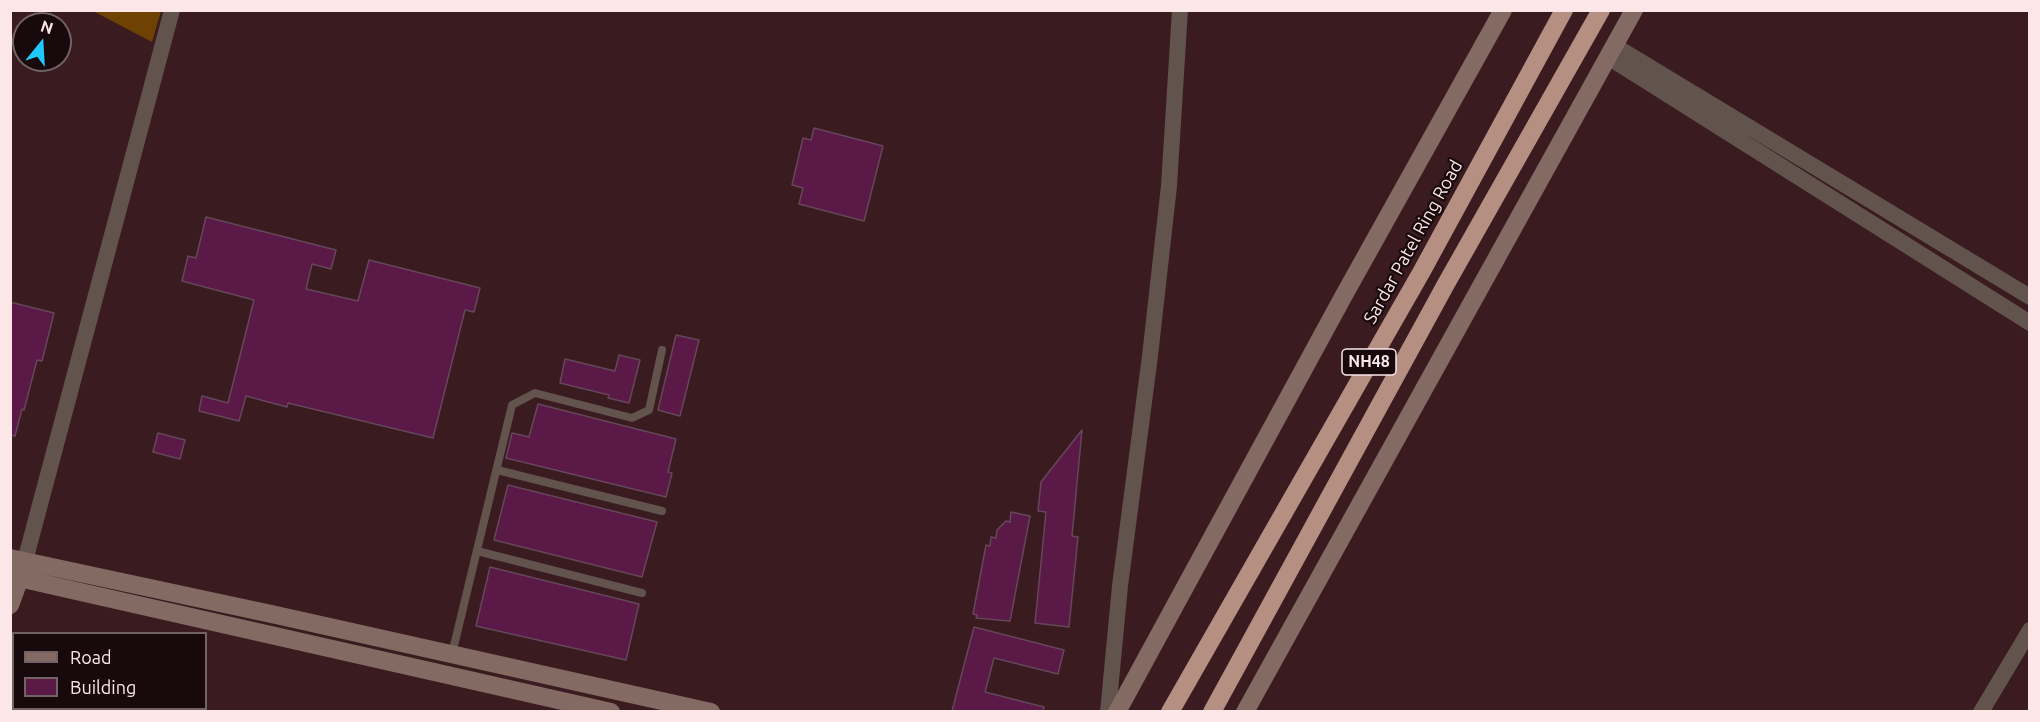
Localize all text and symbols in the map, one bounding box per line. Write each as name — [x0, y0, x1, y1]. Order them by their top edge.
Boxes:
north arrow — [12, 12, 72, 72]
text: N — [38, 16, 55, 37]
street label: Sardar Patel Ring Road — [1359, 156, 1467, 328]
road number: NH48 — [1342, 349, 1396, 375]
legend — [12, 632, 207, 710]
text: Road — [70, 647, 112, 667]
text: Building — [70, 677, 136, 697]

